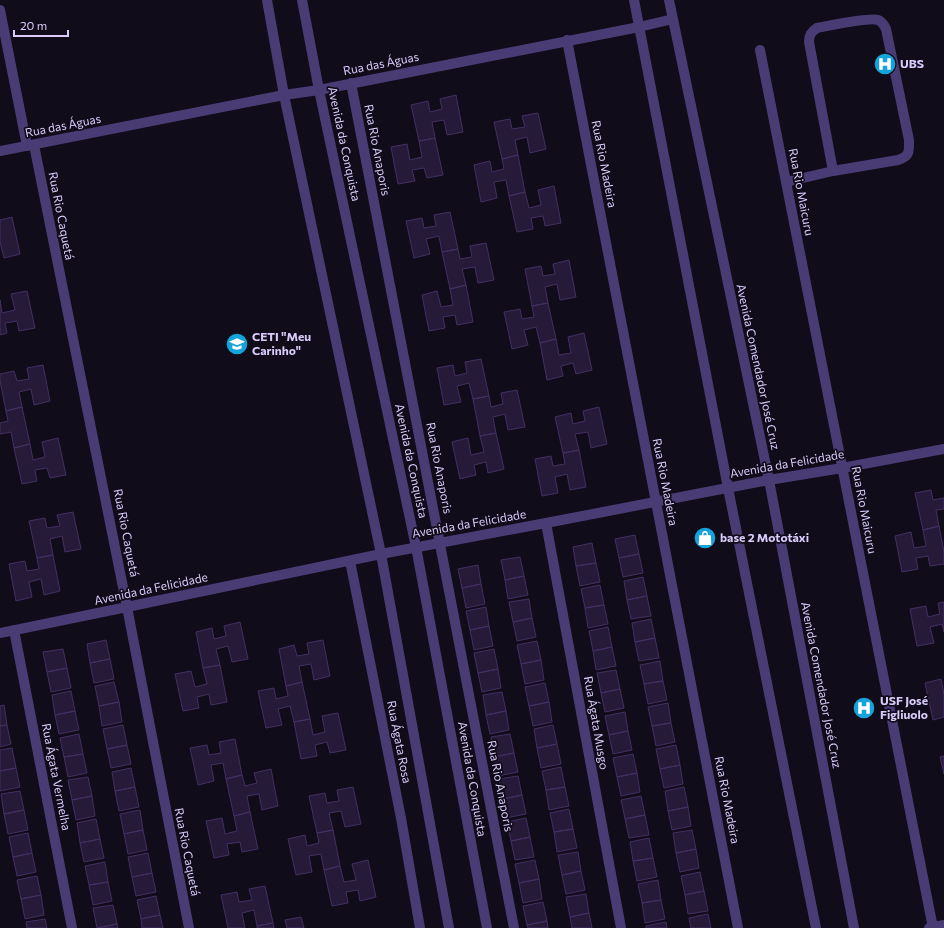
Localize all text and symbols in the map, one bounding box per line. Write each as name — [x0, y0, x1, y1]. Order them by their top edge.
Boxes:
scale bar — [14, 12, 68, 38]
text: 20 m — [20, 18, 47, 32]
street label: Rua das Águas — [342, 49, 420, 77]
hospital icon: UBS — [872, 51, 898, 77]
place label: UBS — [900, 56, 924, 70]
street label: Avenida da Conquista — [326, 85, 364, 202]
street label: Rua Rio Anaporis — [362, 103, 394, 197]
street label: Rua das Águas — [24, 111, 102, 139]
street label: Rua Rio Madeira — [590, 119, 620, 209]
street label: Rua Rio Maicuru — [787, 147, 817, 237]
street label: Rua Rio Caquetá — [47, 171, 77, 261]
street label: Avenida Comendador José Cruz — [734, 283, 783, 451]
place label: CETI "Meu Carinho" — [252, 329, 311, 357]
school or university icon: CETI "Meu Carinho" — [224, 331, 250, 357]
street label: Avenida da Conquista — [393, 402, 431, 519]
street label: Rua Rio Anaporis — [424, 421, 456, 515]
street label: Rua Rio Madeira — [651, 437, 681, 527]
street label: Avenida da Felicidade — [729, 446, 845, 480]
street label: Rua Rio Maicuru — [850, 465, 880, 555]
street label: Rua Rio Caquetá — [112, 488, 142, 578]
street label: Avenida da Felicidade — [411, 506, 527, 540]
shop icon: base 2 Mototáxi — [692, 525, 718, 551]
place label: base 2 Mototáxi — [720, 530, 809, 544]
street label: Avenida da Felicidade — [93, 569, 209, 607]
street label: Avenida Comendador José Cruz — [798, 600, 845, 769]
street label: Rua Ágata Musgo — [582, 675, 612, 771]
place label: USF José Figliuolo — [880, 693, 928, 721]
hospital icon: USF José Figliuolo — [851, 695, 877, 721]
street label: Rua Ágata Rosa — [385, 699, 415, 784]
street label: Avenida da Conquista — [456, 720, 490, 838]
street label: Rua Ágata Vermelha — [40, 722, 74, 832]
street label: Rua Rio Anaporis — [485, 739, 517, 833]
street label: Rua Rio Madeira — [713, 755, 743, 845]
street label: Rua Rio Caquetá — [173, 807, 203, 897]

